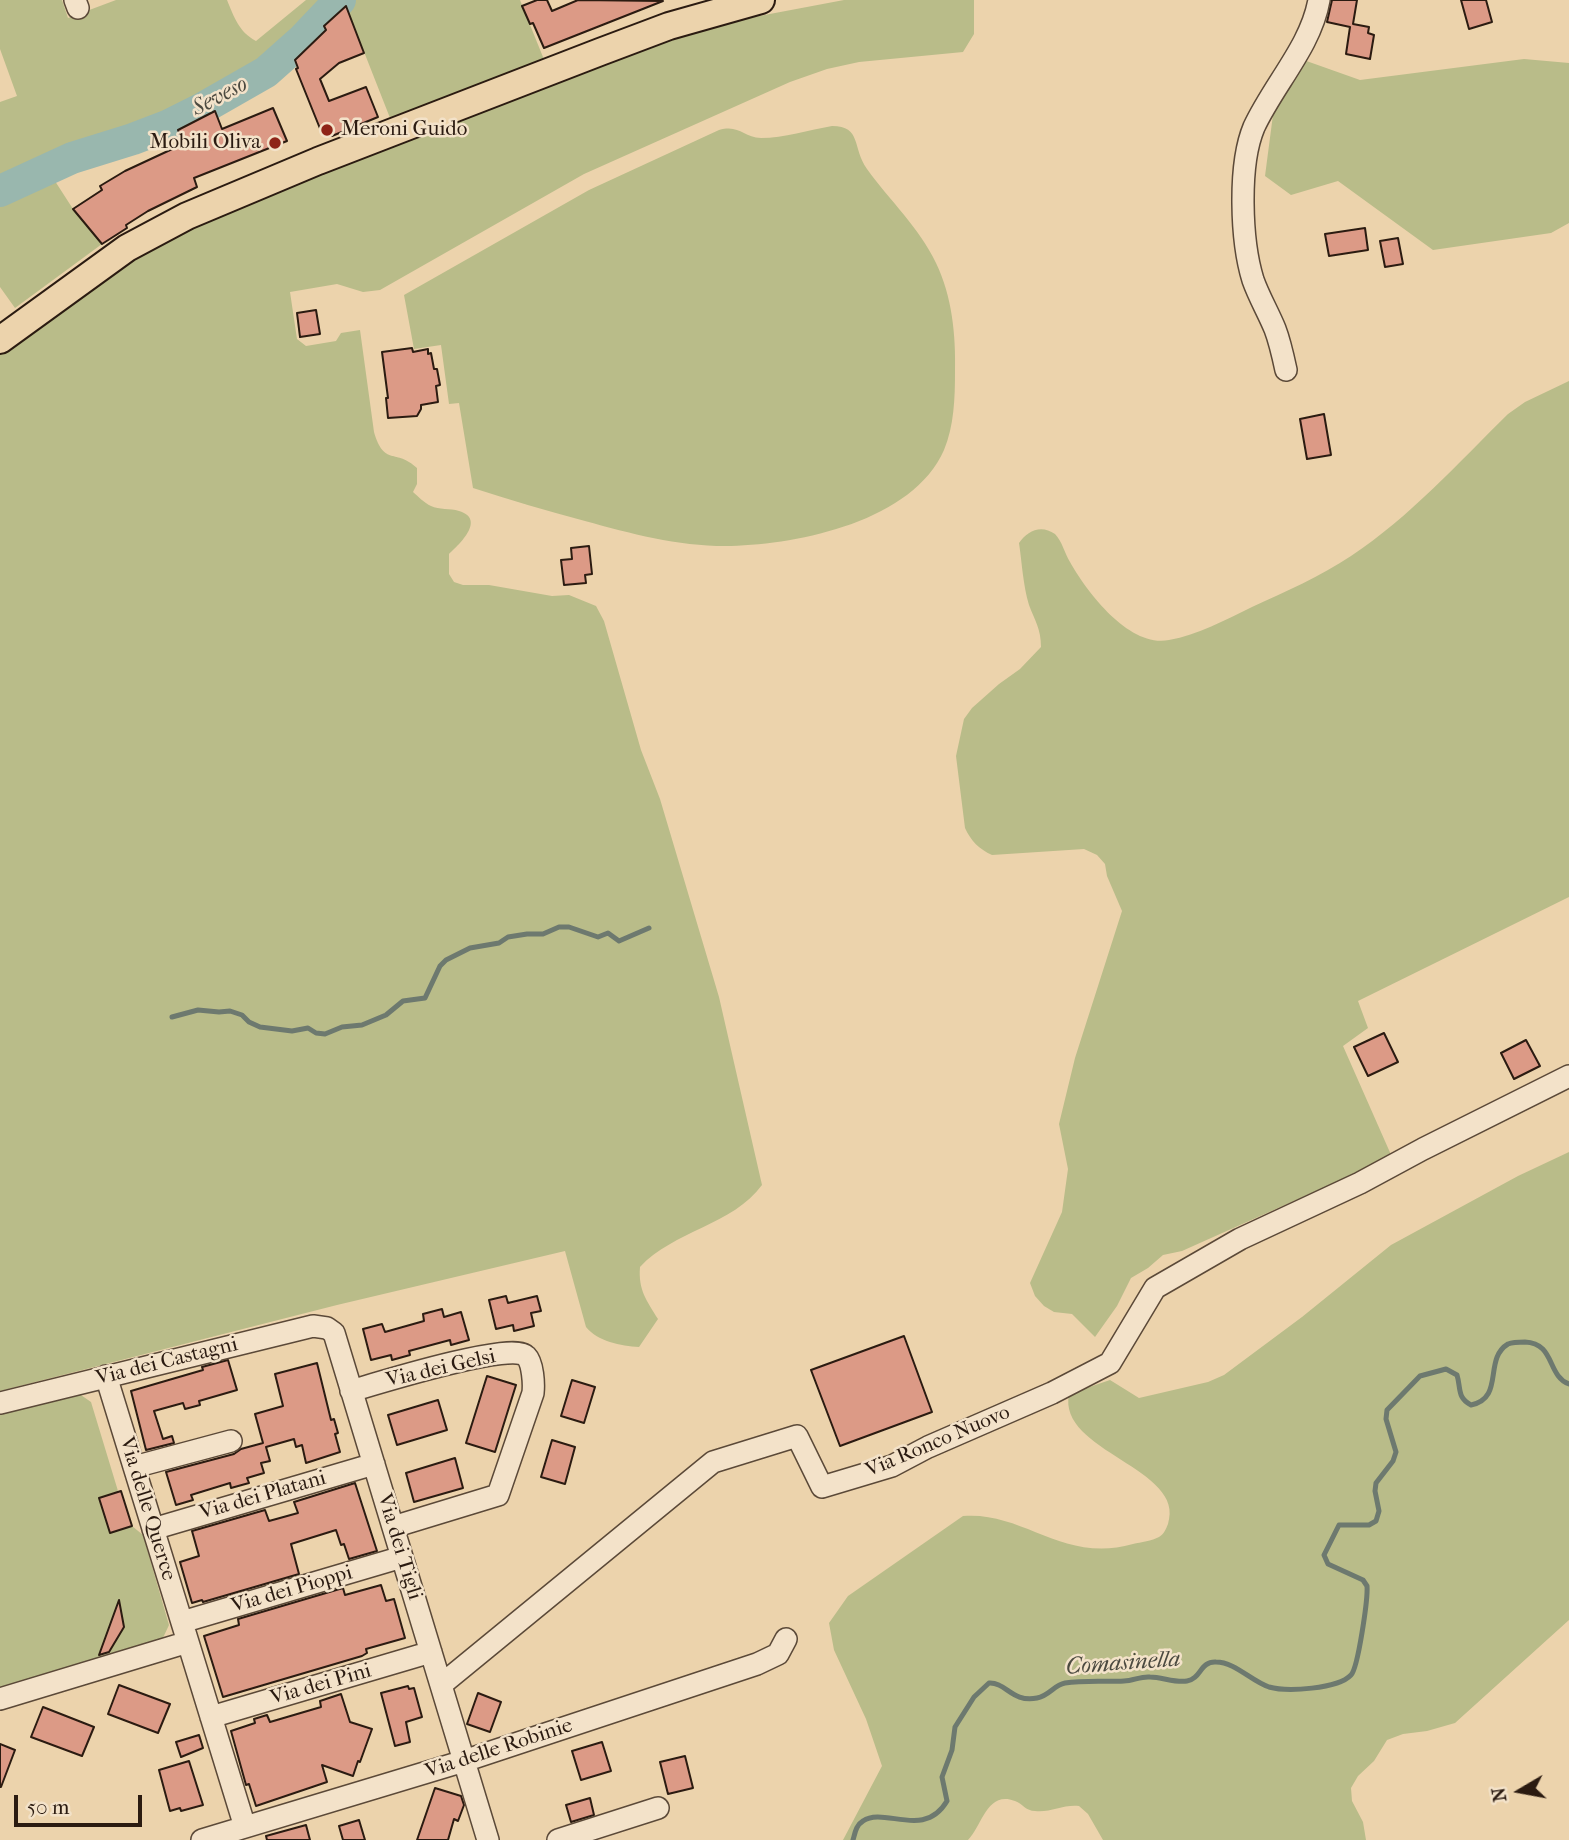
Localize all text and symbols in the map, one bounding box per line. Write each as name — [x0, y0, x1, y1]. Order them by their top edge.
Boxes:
water label: Seveso — [187, 71, 253, 123]
place label: Meroni Guido — [341, 117, 467, 143]
marker: Meroni Guido — [319, 122, 335, 138]
place label: Mobili Oliva — [150, 130, 261, 156]
marker: Mobili Oliva — [267, 135, 283, 151]
street label: Via dei Castagni — [94, 1332, 240, 1392]
street label: Via dei Gelsi — [384, 1344, 498, 1394]
street label: Via Ronco Nuovo — [862, 1400, 1014, 1484]
street label: Via delle Querce — [113, 1434, 181, 1584]
street label: Via dei Platani — [197, 1466, 329, 1526]
street label: Via dei Tigli — [371, 1491, 427, 1603]
street label: Via dei Pioppi — [229, 1561, 355, 1619]
water label: Comasinella — [1065, 1646, 1181, 1682]
street label: Via dei Pini — [268, 1659, 374, 1711]
street label: Via delle Robinie — [422, 1713, 576, 1785]
north arrow — [1485, 1756, 1555, 1826]
scale bar — [18, 1780, 145, 1824]
text: N — [1487, 1786, 1511, 1804]
text: 50 m — [27, 1795, 70, 1819]

